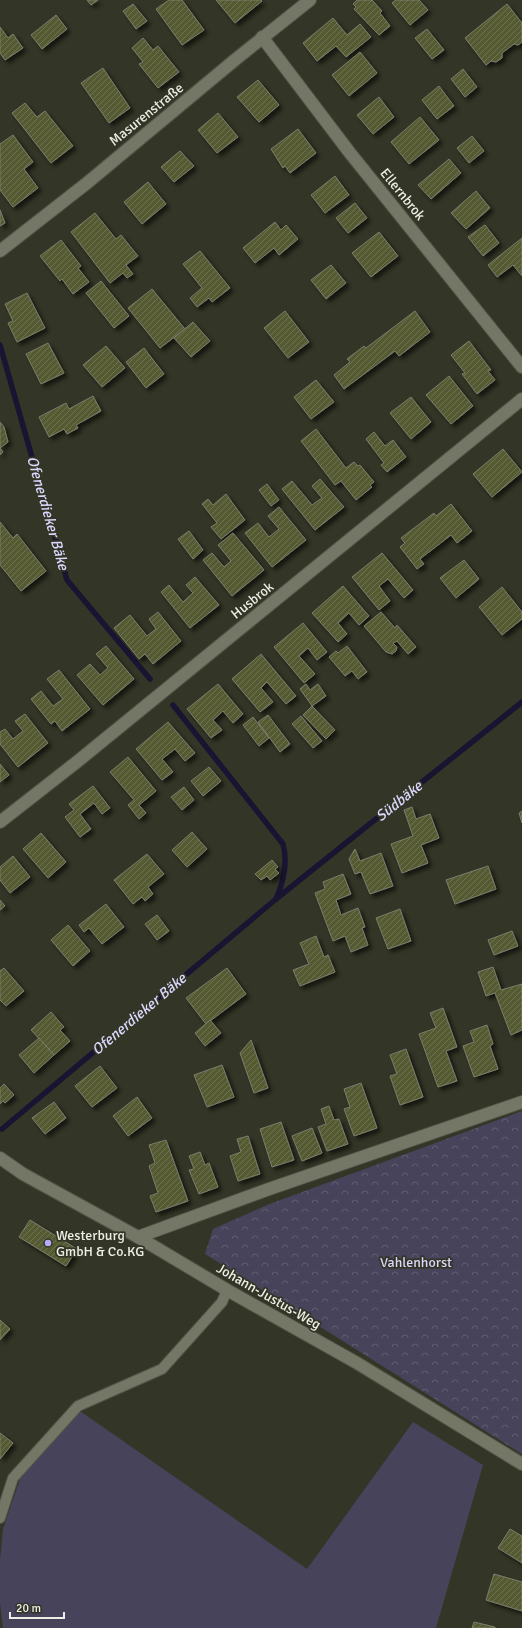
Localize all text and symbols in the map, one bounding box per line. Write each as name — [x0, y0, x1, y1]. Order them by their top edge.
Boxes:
street label: Masurenstraße — [106, 79, 187, 150]
street label: Ellernbrok — [376, 165, 429, 224]
water label: Ofenerdieker Bäke — [23, 454, 73, 574]
street label: Husbrok — [228, 578, 277, 623]
water label: Südbäke — [372, 776, 427, 825]
water label: Ofenerdieker Bäke — [88, 968, 191, 1059]
place label: Westerburg GmbH & Co.KG — [56, 1227, 144, 1260]
marker: Westerburg GmbH & Co.KG — [43, 1238, 53, 1248]
park label: Vahlenhorst — [380, 1254, 452, 1271]
street label: Johann-Justus-Weg — [214, 1260, 324, 1333]
scale bar — [10, 1594, 64, 1620]
text: 20 m — [16, 1601, 41, 1616]

